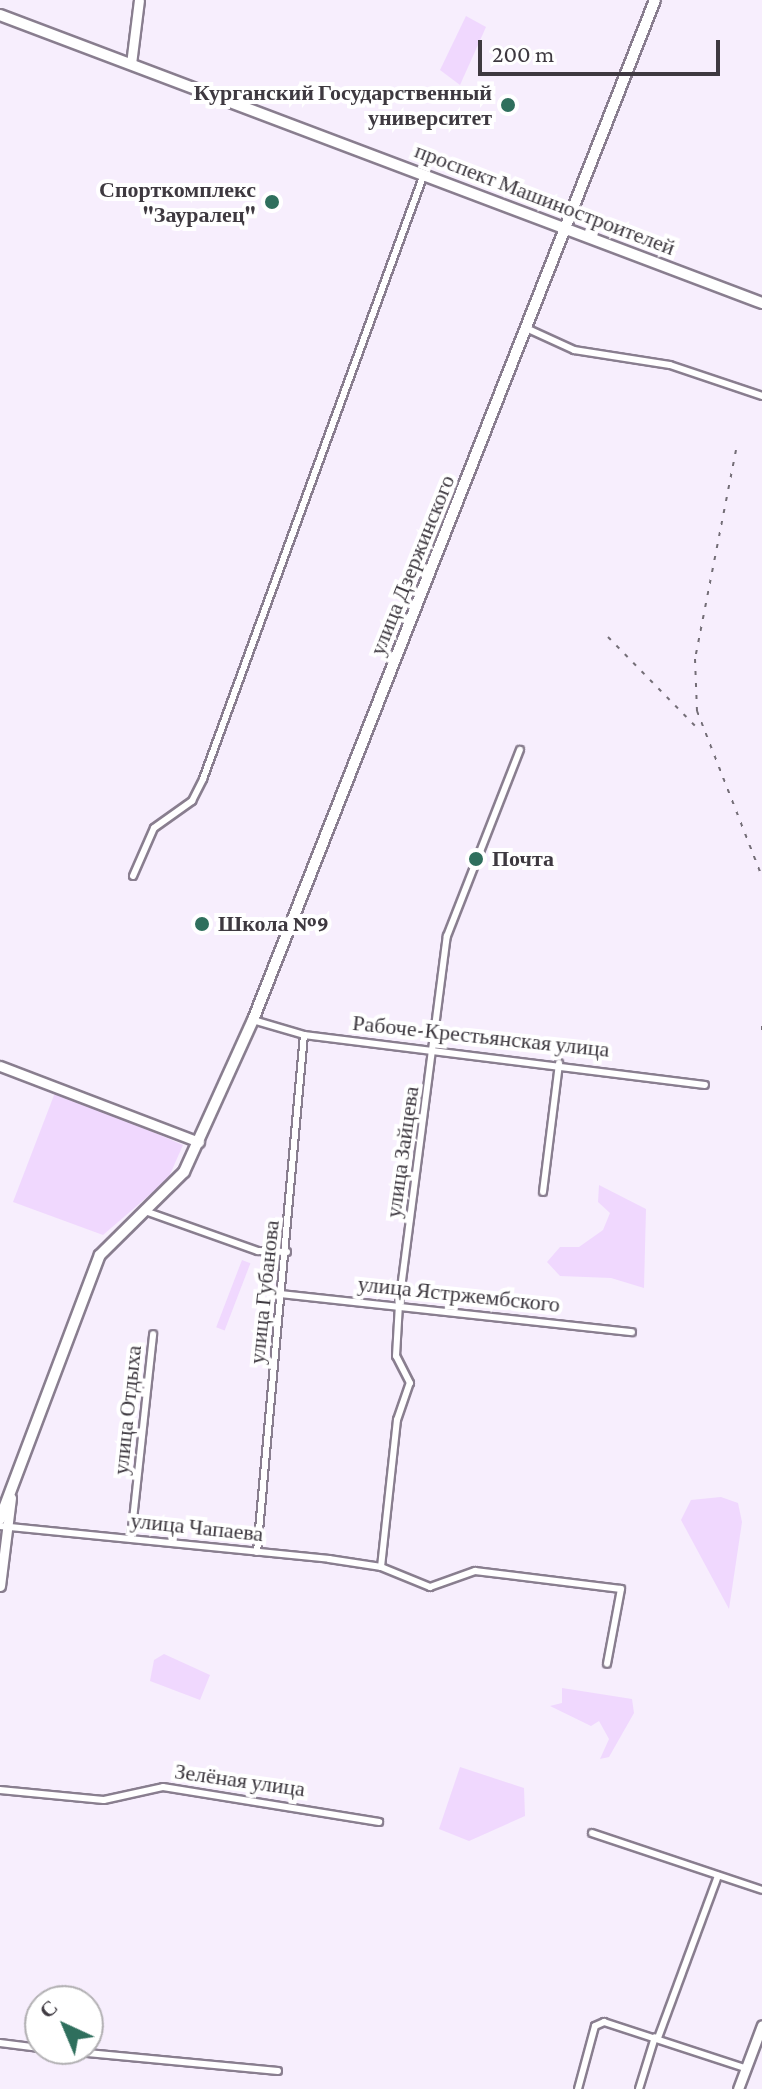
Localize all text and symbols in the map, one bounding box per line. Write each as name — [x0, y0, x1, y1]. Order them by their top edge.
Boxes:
scale bar — [482, 24, 724, 74]
text: 200 m — [492, 40, 554, 67]
place label: Курганский Государственный университет — [194, 79, 492, 130]
marker: Курганский Государственный университет — [499, 96, 517, 114]
street label: проспект Машиностроителей — [411, 137, 679, 261]
place label: Спорткомплекс "Зауралец" — [99, 176, 256, 228]
marker: Спорткомплекс "Зауралец" — [263, 193, 281, 211]
street label: улица Дзержинского — [364, 471, 460, 659]
place label: Почта — [492, 846, 554, 872]
marker: Почта — [467, 850, 485, 868]
place label: Школа №9 — [218, 911, 329, 937]
marker: Школа №9 — [193, 915, 211, 933]
street label: Рабоче-Крестьянская улица — [351, 1009, 611, 1063]
street label: улица Зайцева — [380, 1085, 424, 1219]
street label: улица Губанова — [243, 1219, 285, 1365]
street label: улица Ястржембского — [356, 1270, 562, 1318]
street label: улица Отдыха — [107, 1344, 147, 1476]
street label: улица Чапаева — [129, 1507, 265, 1547]
street label: Зелёная улица — [173, 1758, 307, 1802]
north arrow — [24, 1985, 104, 2065]
text: С — [34, 1994, 63, 2023]

